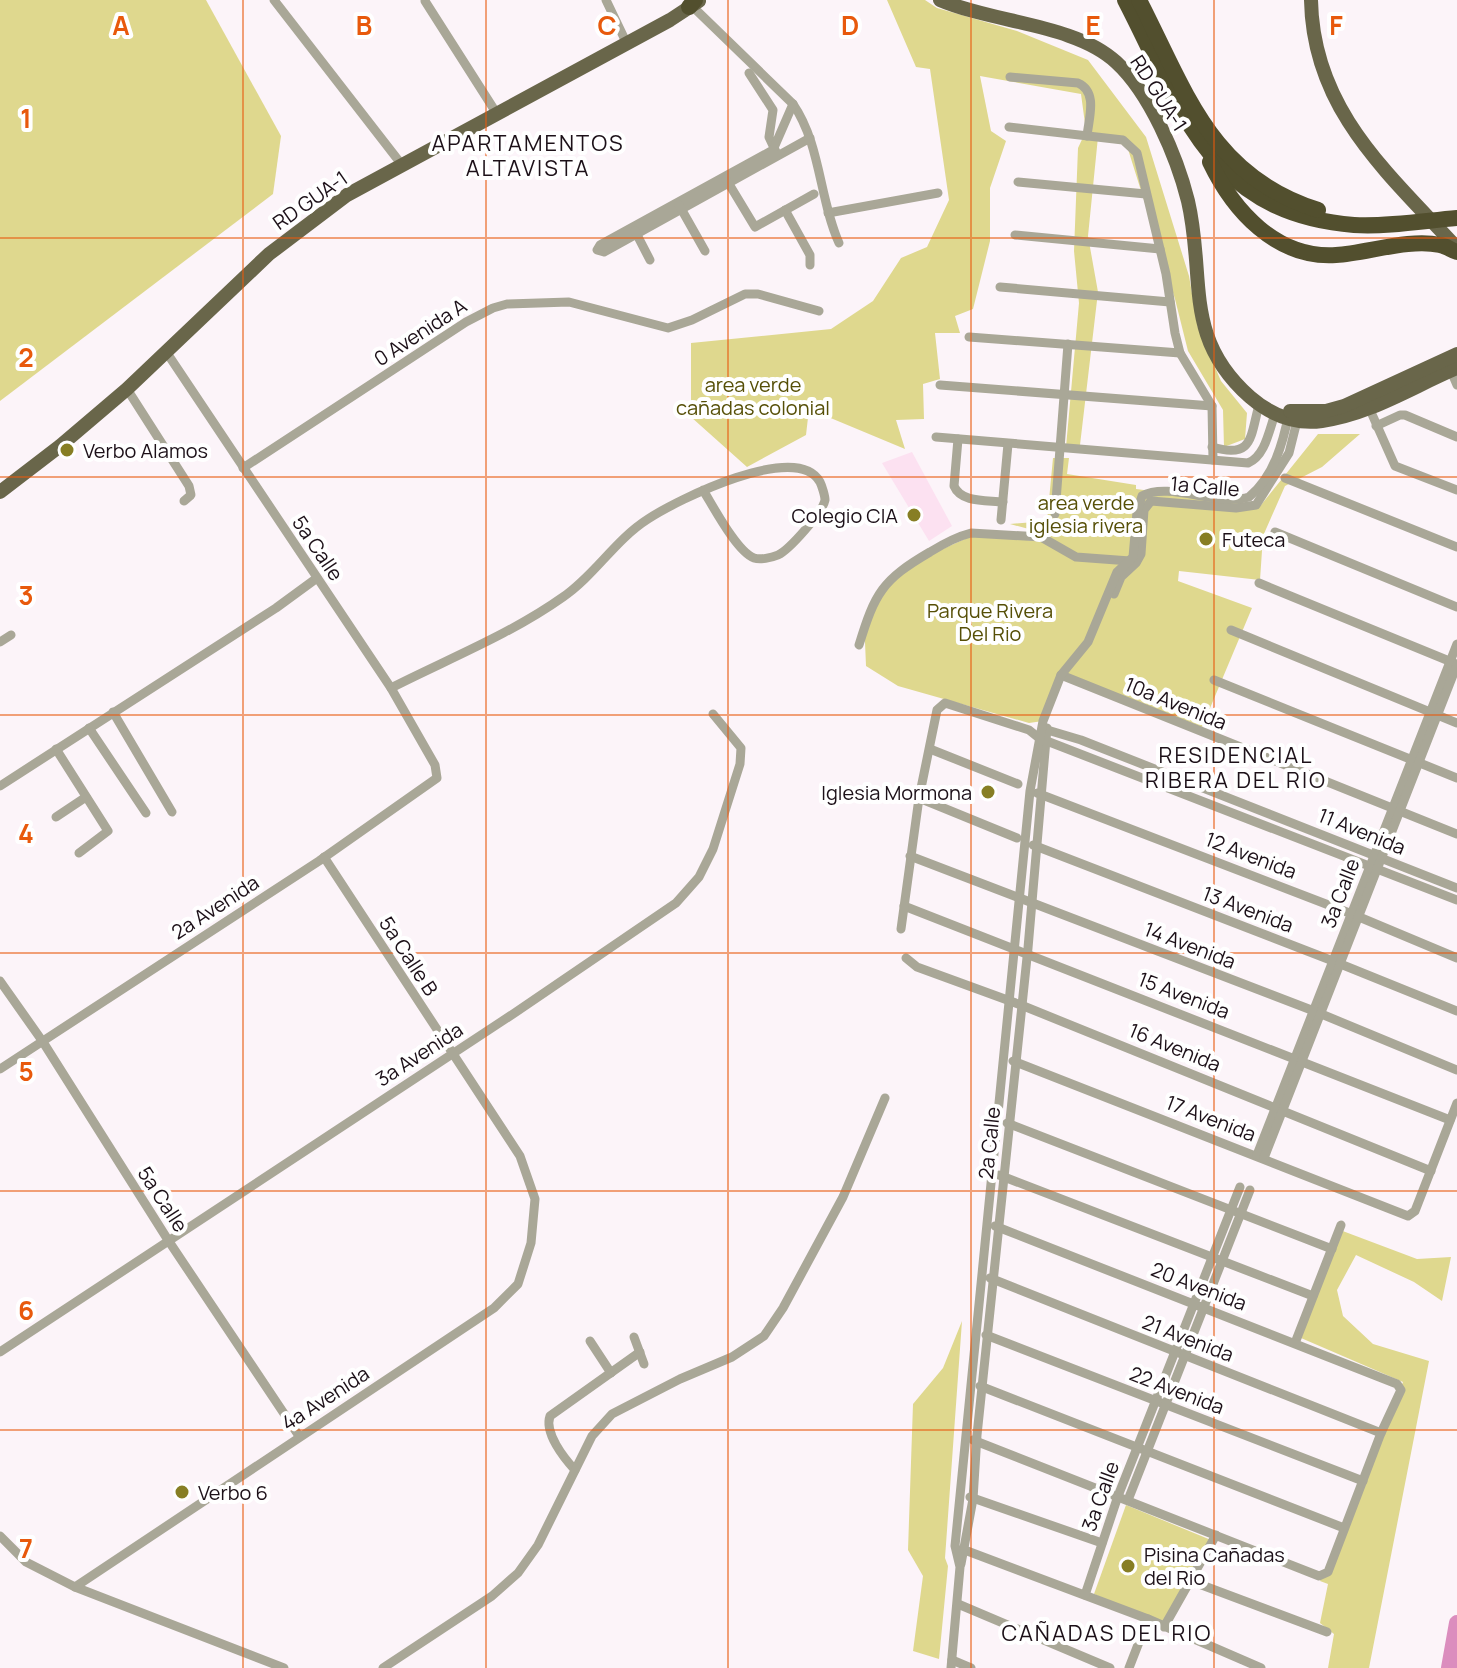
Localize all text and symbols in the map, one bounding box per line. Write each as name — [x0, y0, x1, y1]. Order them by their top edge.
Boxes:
text: A — [112, 7, 130, 43]
text: B — [356, 7, 372, 43]
text: C — [597, 7, 617, 43]
text: D — [841, 7, 859, 43]
text: E — [1085, 7, 1101, 43]
text: F — [1329, 7, 1343, 43]
street label: RD GUA-1 — [1124, 50, 1194, 136]
text: 1 — [20, 100, 32, 136]
district label: APARTAMENTOS ALTAVISTA — [431, 128, 625, 183]
street label: RD GUA-1 — [267, 164, 353, 236]
street label: 0 Avenida A — [368, 292, 472, 372]
text: 2 — [18, 339, 34, 375]
park label: area verde cañadas colonial — [676, 371, 830, 421]
place label: Verbo Alamos — [83, 437, 208, 464]
marker: Verbo Alamos — [58, 441, 76, 459]
street label: 1a Calle — [1169, 470, 1241, 502]
park label: area verde iglesia rivera — [1029, 489, 1143, 539]
place label: Colegio CIA — [792, 502, 898, 529]
marker: Colegio CIA — [905, 506, 923, 524]
street label: 5a Calle — [286, 510, 350, 586]
place label: Futeca — [1222, 526, 1285, 553]
marker: Futeca — [1197, 530, 1215, 548]
text: 3 — [18, 577, 34, 613]
park label: Parque Rivera Del Rio — [927, 597, 1053, 647]
street label: 10a Avenida — [1121, 670, 1231, 736]
district label: RESIDENCIAL RIBERA DEL RIO — [1145, 740, 1327, 795]
place label: Iglesia Mormona — [821, 779, 972, 806]
marker: Iglesia Mormona — [979, 783, 997, 801]
street label: 11 Avenida — [1314, 801, 1410, 861]
text: 4 — [18, 815, 34, 851]
street label: 12 Avenida — [1201, 825, 1301, 885]
street label: 3a Calle — [1314, 854, 1366, 932]
street label: 2a Avenida — [166, 869, 264, 945]
street label: 13 Avenida — [1199, 879, 1297, 939]
street label: 5a Calle B — [373, 911, 445, 1001]
street label: 14 Avenida — [1140, 915, 1240, 975]
street label: 15 Avenida — [1134, 965, 1234, 1025]
street label: 3a Avenida — [370, 1016, 468, 1092]
street label: 16 Avenida — [1125, 1016, 1225, 1078]
text: 5 — [18, 1053, 34, 1089]
street label: 17 Avenida — [1162, 1088, 1260, 1148]
street label: 2a Calle — [972, 1105, 1006, 1181]
street label: 5a Calle — [132, 1161, 194, 1237]
street label: 20 Avenida — [1147, 1255, 1251, 1317]
text: 6 — [18, 1292, 34, 1328]
street label: 21 Avenida — [1138, 1308, 1238, 1368]
street label: 4a Avenida — [276, 1360, 374, 1436]
street label: 22 Avenida — [1126, 1360, 1228, 1420]
street label: 3a Calle — [1075, 1457, 1125, 1535]
place label: Verbo 6 — [198, 1479, 268, 1506]
marker: Verbo 6 — [173, 1483, 191, 1501]
text: 7 — [19, 1530, 33, 1566]
place label: Pisina Cañadas del Rio — [1144, 1541, 1285, 1591]
marker: Pisina Cañadas del Rio — [1119, 1557, 1137, 1575]
district label: CAÑADAS DEL RIO — [1002, 1618, 1212, 1648]

